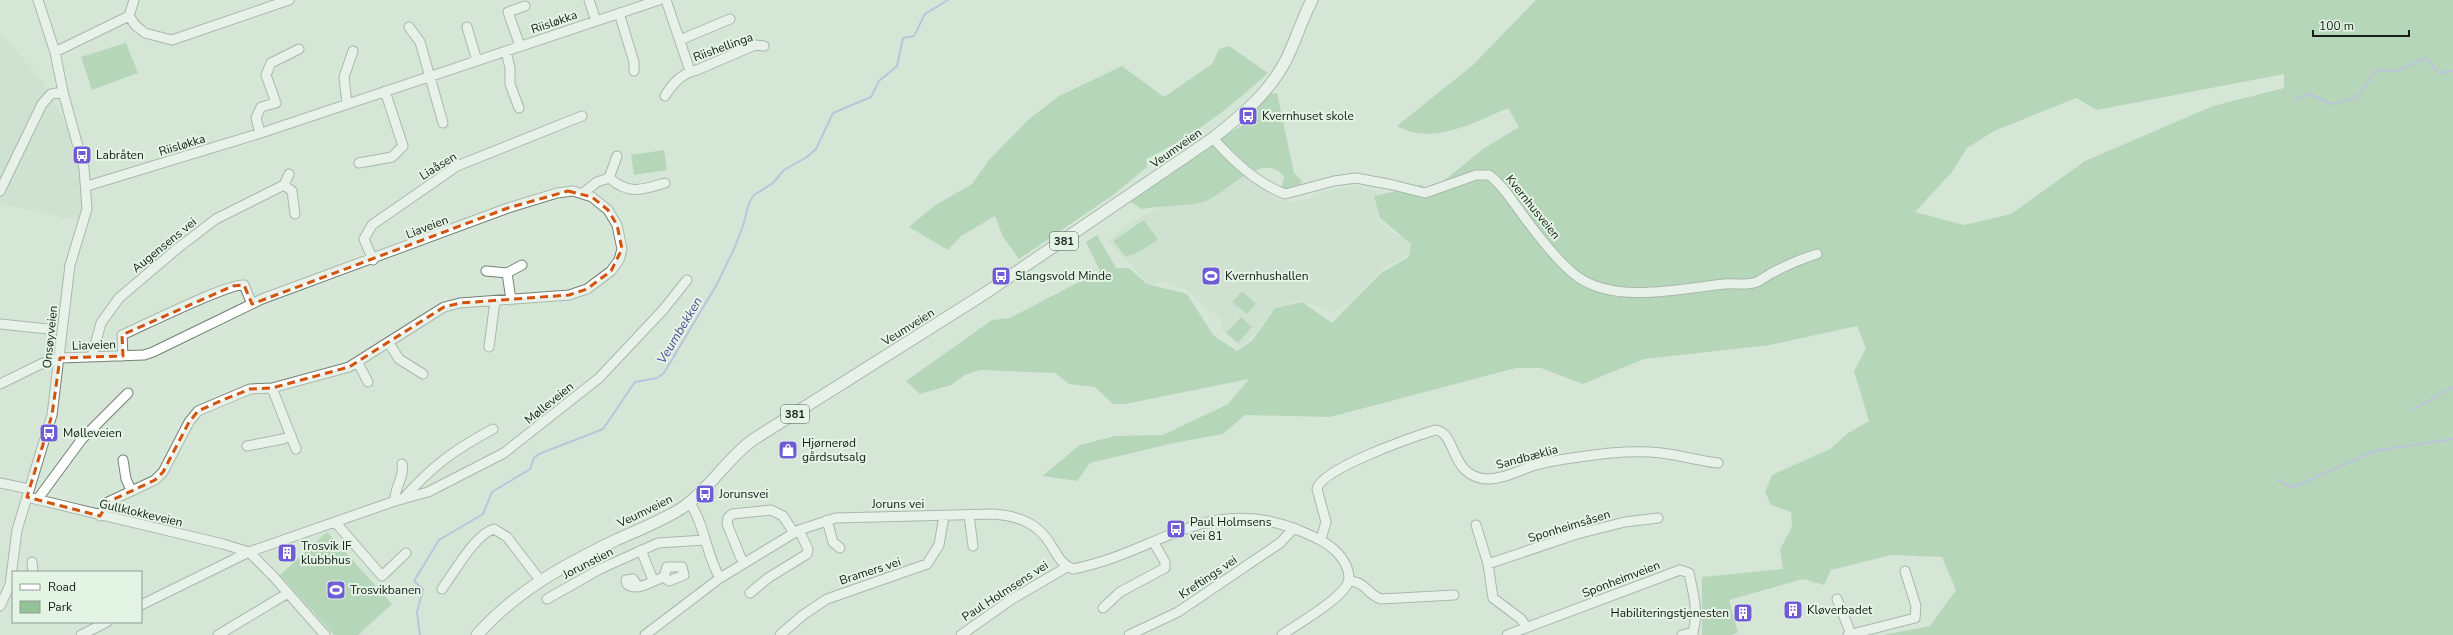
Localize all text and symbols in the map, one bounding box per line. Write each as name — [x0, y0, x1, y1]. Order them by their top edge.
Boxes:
street label: Riisløkka — [529, 7, 579, 37]
scale bar — [2313, 12, 2409, 38]
text: 100 m — [2319, 18, 2354, 34]
street label: Riishellinga — [691, 29, 755, 65]
bus stop icon: Kvernhuset skole — [1237, 105, 1259, 127]
place label: Kvernhuset skole — [1262, 108, 1354, 124]
street label: Veumveien — [1146, 124, 1205, 172]
street label: Riisløkka — [157, 130, 207, 160]
bus stop icon: Labråten — [71, 144, 93, 166]
place label: Labråten — [96, 147, 144, 163]
street label: Liaåsen — [416, 148, 460, 184]
street label: Kvernhusveien — [1502, 171, 1564, 243]
street label: Liaveien — [404, 212, 450, 242]
street label: Augensens vei — [128, 214, 200, 276]
road number: 381 — [1050, 232, 1078, 250]
bus stop icon: Slangsvold Minde — [990, 265, 1012, 287]
sports icon: Kvernhushallen — [1200, 265, 1222, 287]
place label: Slangsvold Minde — [1015, 268, 1111, 284]
place label: Kvernhushallen — [1225, 268, 1309, 284]
water label: Veumbekken — [653, 294, 707, 367]
street label: Veumveien — [878, 304, 937, 350]
street label: Onsøyveien — [39, 305, 61, 369]
street label: Liaveien — [72, 336, 116, 354]
street label: Mølleveien — [521, 378, 577, 428]
road number: 381 — [781, 405, 809, 423]
bus stop icon: Mølleveien — [38, 422, 60, 444]
place label: Mølleveien — [63, 425, 122, 441]
place label: Hjørnerød gårdsutsalg — [802, 435, 866, 465]
shop icon: Hjørnerød gårdsutsalg — [777, 439, 799, 461]
street label: Sandbæklia — [1494, 441, 1560, 473]
bus stop icon: Jorunsvei — [694, 483, 716, 505]
place label: Jorunsvei — [718, 486, 768, 502]
street label: Veumveien — [614, 491, 675, 532]
street label: Gullklokkeveien — [98, 496, 184, 530]
street label: Joruns vei — [871, 496, 924, 512]
street label: Sponheimsåsen — [1526, 506, 1612, 546]
place label: Paul Holmsens vei 81 — [1190, 514, 1272, 544]
bus stop icon: Paul Holmsens vei 81 — [1165, 518, 1187, 540]
place label: Trosvik IF klubbhus — [301, 538, 352, 568]
building icon: Trosvik IF klubbhus — [276, 542, 298, 564]
street label: Jorunstien — [559, 544, 616, 583]
street label: Kreftings vei — [1176, 552, 1240, 602]
street label: Bramers vei — [837, 554, 903, 588]
street label: Paul Holmsens vei — [959, 557, 1051, 625]
street label: Sponheimveien — [1580, 557, 1662, 601]
legend — [12, 571, 142, 623]
text: Road — [48, 579, 76, 595]
sports icon: Trosvikbanen — [325, 579, 347, 601]
place label: Trosvikbanen — [350, 582, 421, 598]
text: Park — [48, 599, 73, 615]
building icon: Kløverbadet — [1782, 599, 1804, 621]
building icon: Habiliteringstjenesten — [1732, 602, 1754, 624]
place label: Kløverbadet — [1807, 602, 1873, 618]
place label: Habiliteringstjenesten — [1611, 605, 1729, 621]

